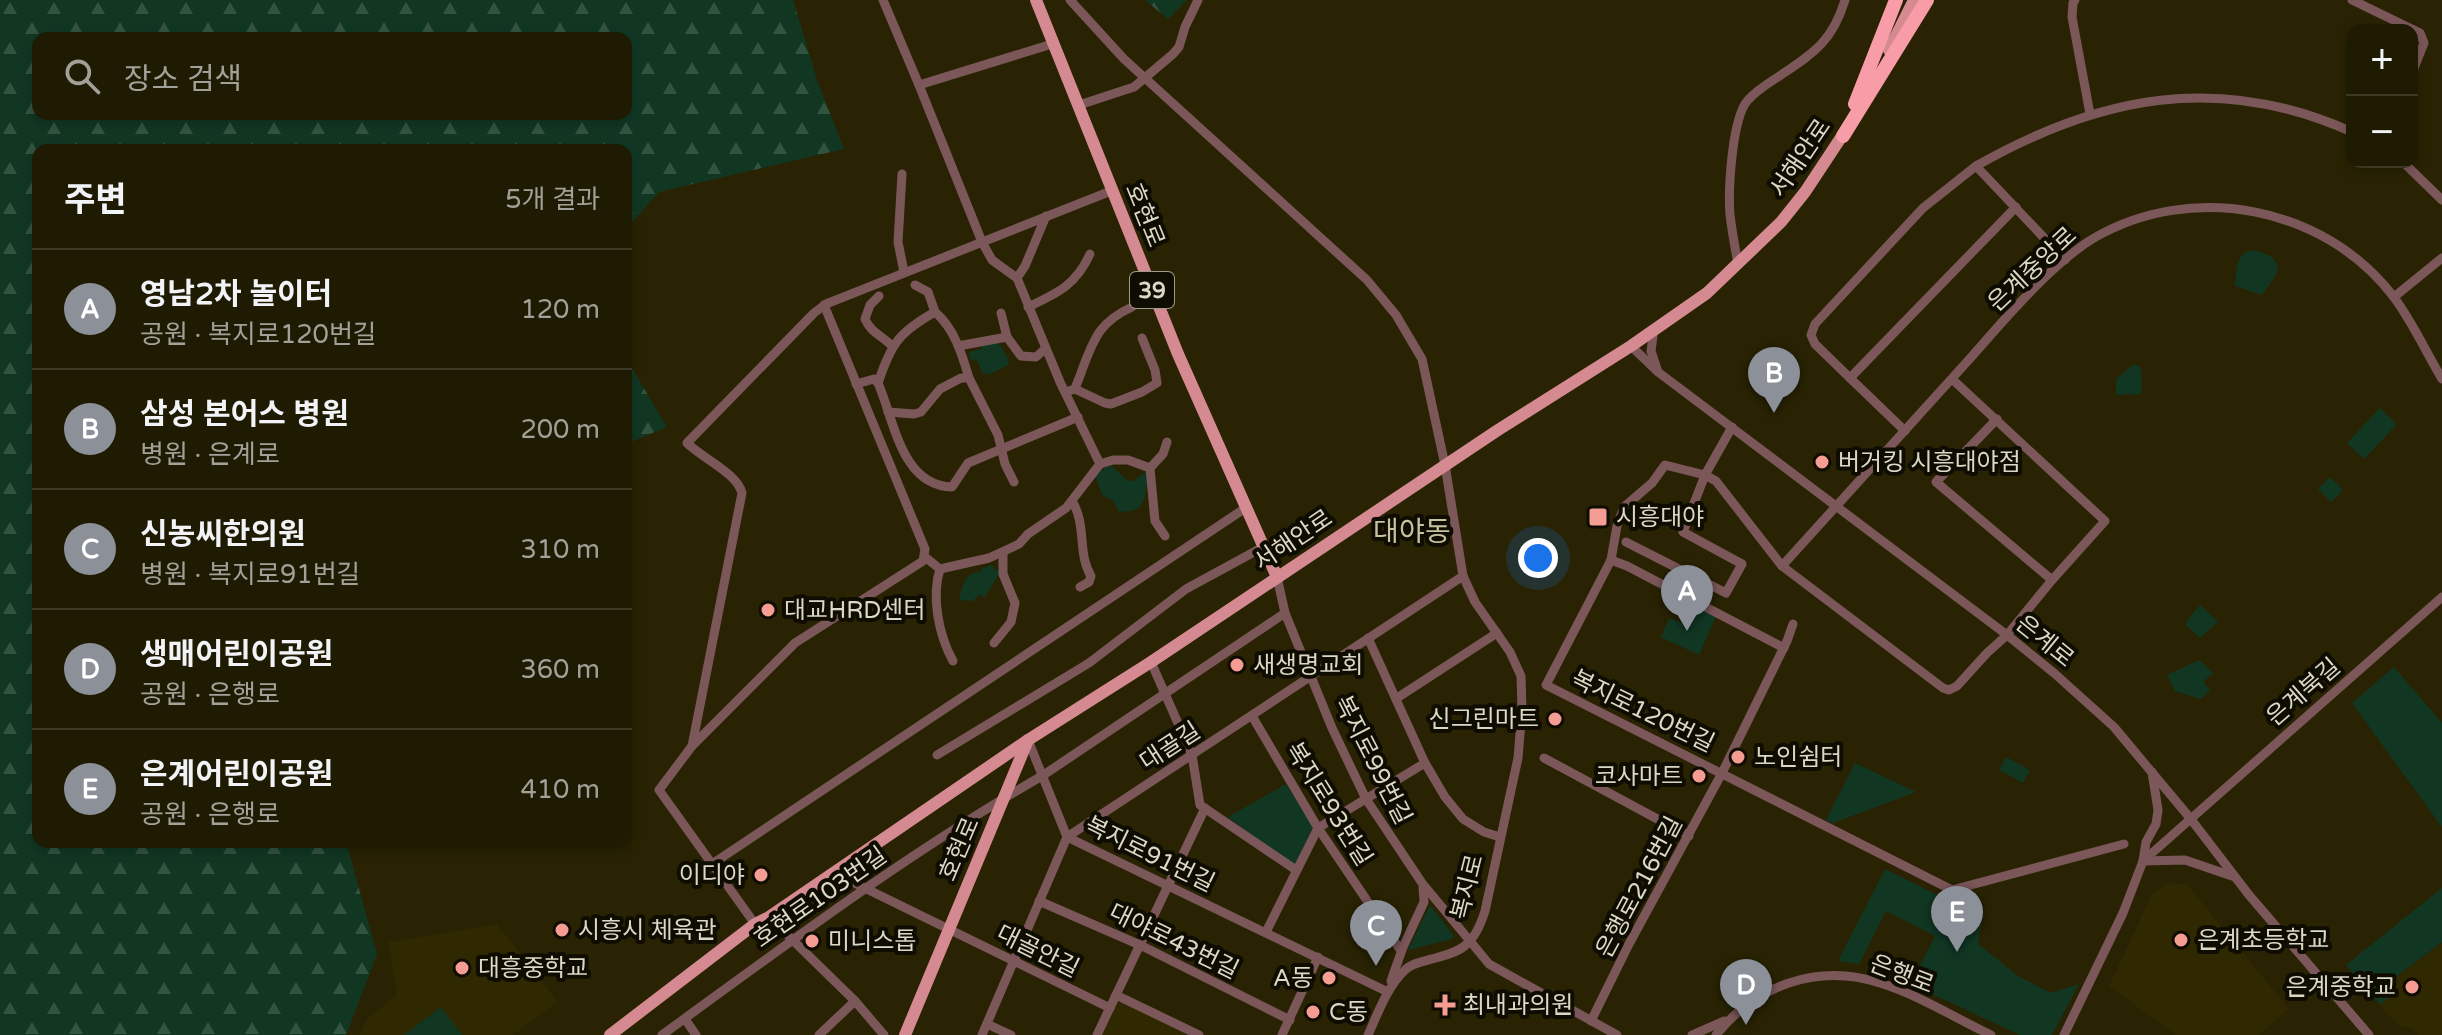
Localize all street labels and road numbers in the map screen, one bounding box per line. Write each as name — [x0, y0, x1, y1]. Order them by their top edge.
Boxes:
street label: 서해안로 — [1764, 114, 1837, 203]
street label: 호현로 — [1119, 179, 1170, 251]
street label: 은계중앙로 — [1982, 221, 2083, 318]
road number: 39 — [1130, 272, 1174, 308]
street label: 서해안로 — [1249, 504, 1338, 577]
street label: 은계로 — [2010, 609, 2080, 674]
street label: 은계북길 — [2260, 652, 2346, 732]
street label: 복지로120번길 — [1566, 664, 1719, 759]
street label: 복지로99번길 — [1328, 691, 1417, 829]
street label: 대골길 — [1135, 716, 1206, 777]
street label: 복지로93번길 — [1279, 737, 1378, 872]
street label: 복지로91번길 — [1080, 811, 1219, 898]
street label: 은행로216번길 — [1590, 812, 1689, 963]
street label: 호현로 — [933, 813, 986, 885]
street label: 호현로103번길 — [748, 841, 892, 954]
street label: 복지로 — [1445, 851, 1490, 923]
street label: 대야로43번길 — [1104, 898, 1243, 985]
street label: 대골안길 — [992, 919, 1084, 984]
street label: 은행로 — [1866, 949, 1938, 1000]

